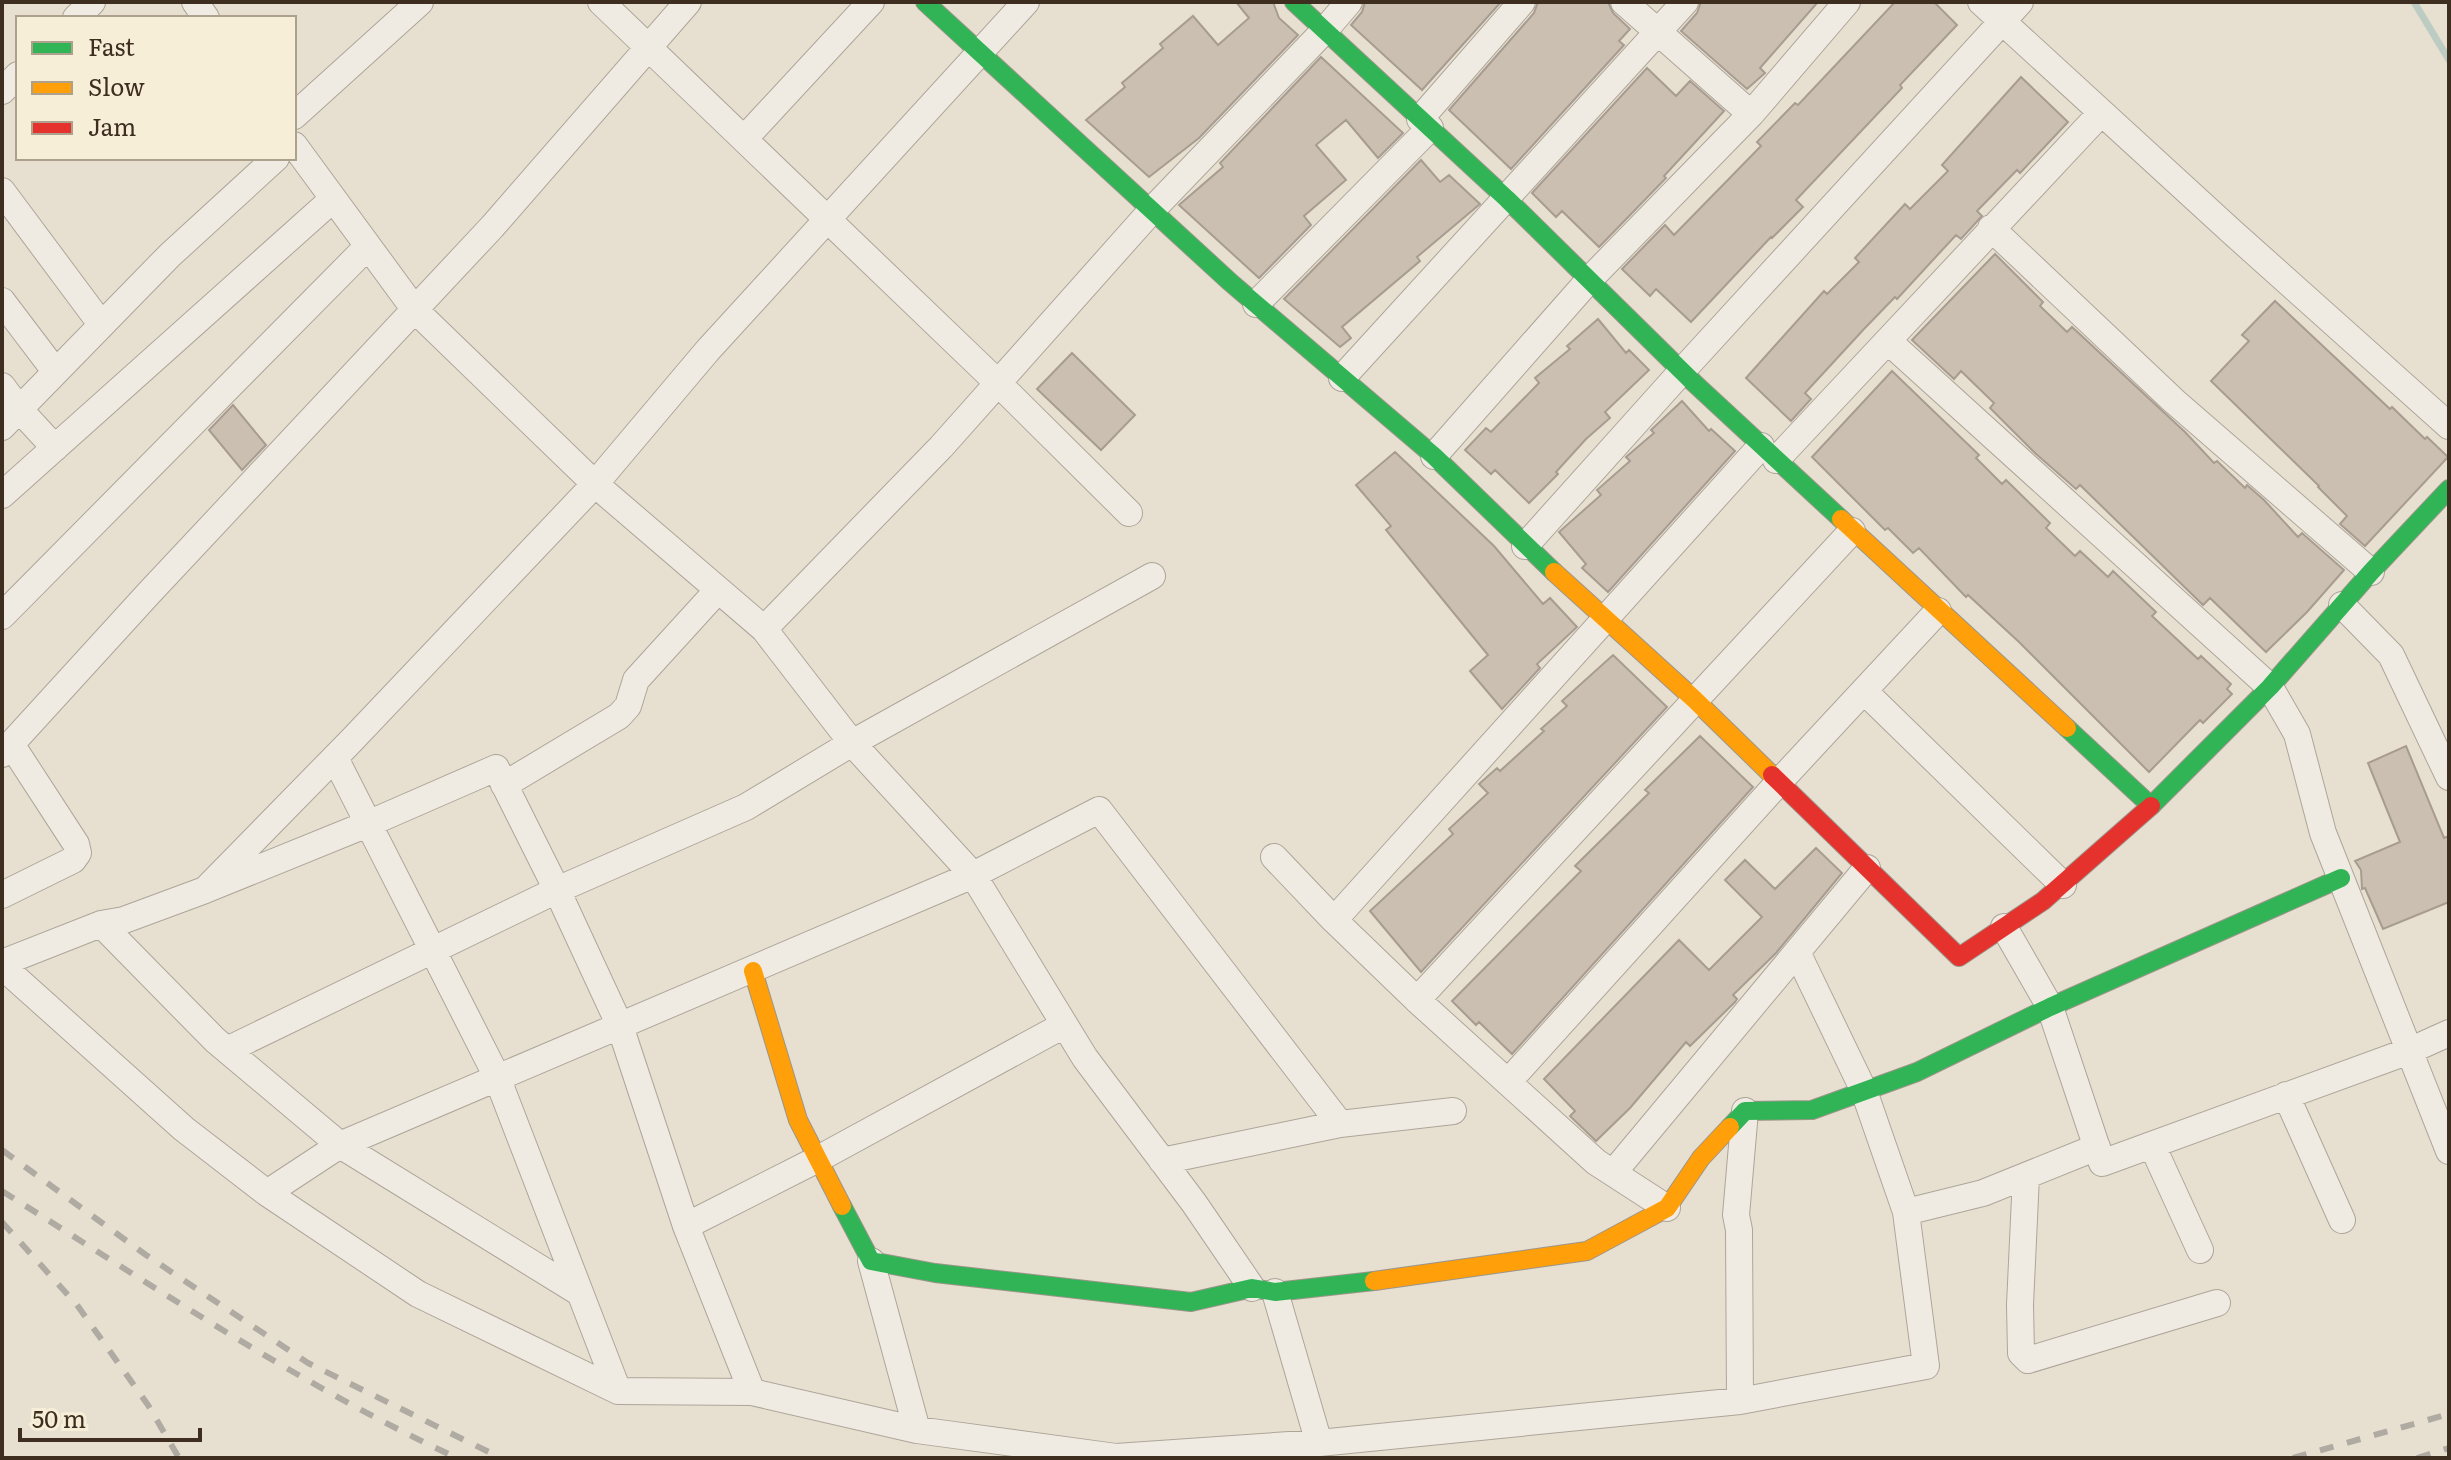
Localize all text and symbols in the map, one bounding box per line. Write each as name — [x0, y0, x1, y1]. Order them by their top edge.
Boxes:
legend — [16, 16, 296, 160]
text: Fast — [88, 28, 135, 63]
text: Slow — [88, 68, 145, 103]
text: Jam — [88, 108, 136, 143]
scale bar — [20, 1392, 200, 1442]
text: 50 m — [32, 1400, 86, 1435]

